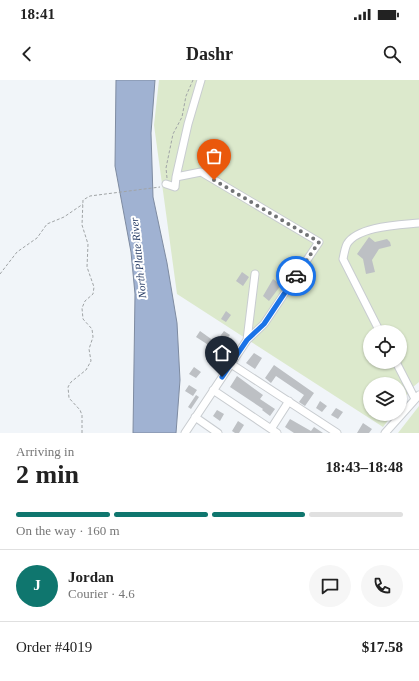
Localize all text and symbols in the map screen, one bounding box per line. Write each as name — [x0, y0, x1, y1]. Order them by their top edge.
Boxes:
text: 18:41 — [20, 6, 55, 22]
icon: back — [16, 43, 38, 65]
icon: search — [381, 43, 403, 65]
text: Dashr — [186, 44, 233, 64]
pin — [197, 139, 231, 180]
icon: bag — [203, 145, 225, 167]
water label: North Platte River — [128, 216, 148, 300]
courier — [276, 256, 316, 296]
icon: car — [285, 265, 307, 287]
map controls — [363, 325, 407, 421]
button: locate — [363, 325, 407, 369]
pin — [205, 336, 239, 377]
icon: home — [211, 342, 233, 364]
button: layers — [363, 377, 407, 421]
text: Arriving in — [16, 444, 74, 459]
text: 18:43–18:48 — [326, 459, 403, 475]
text: 2 min — [16, 460, 79, 489]
text: On the way · 160 m — [16, 523, 120, 538]
button: chat — [309, 565, 351, 607]
button: phone — [361, 565, 403, 607]
text: Jordan — [68, 569, 114, 585]
text: J — [33, 577, 41, 593]
text: Courier · 4.6 — [68, 586, 135, 601]
text: Order #4019 — [16, 639, 92, 655]
text: $17.58 — [362, 639, 403, 655]

